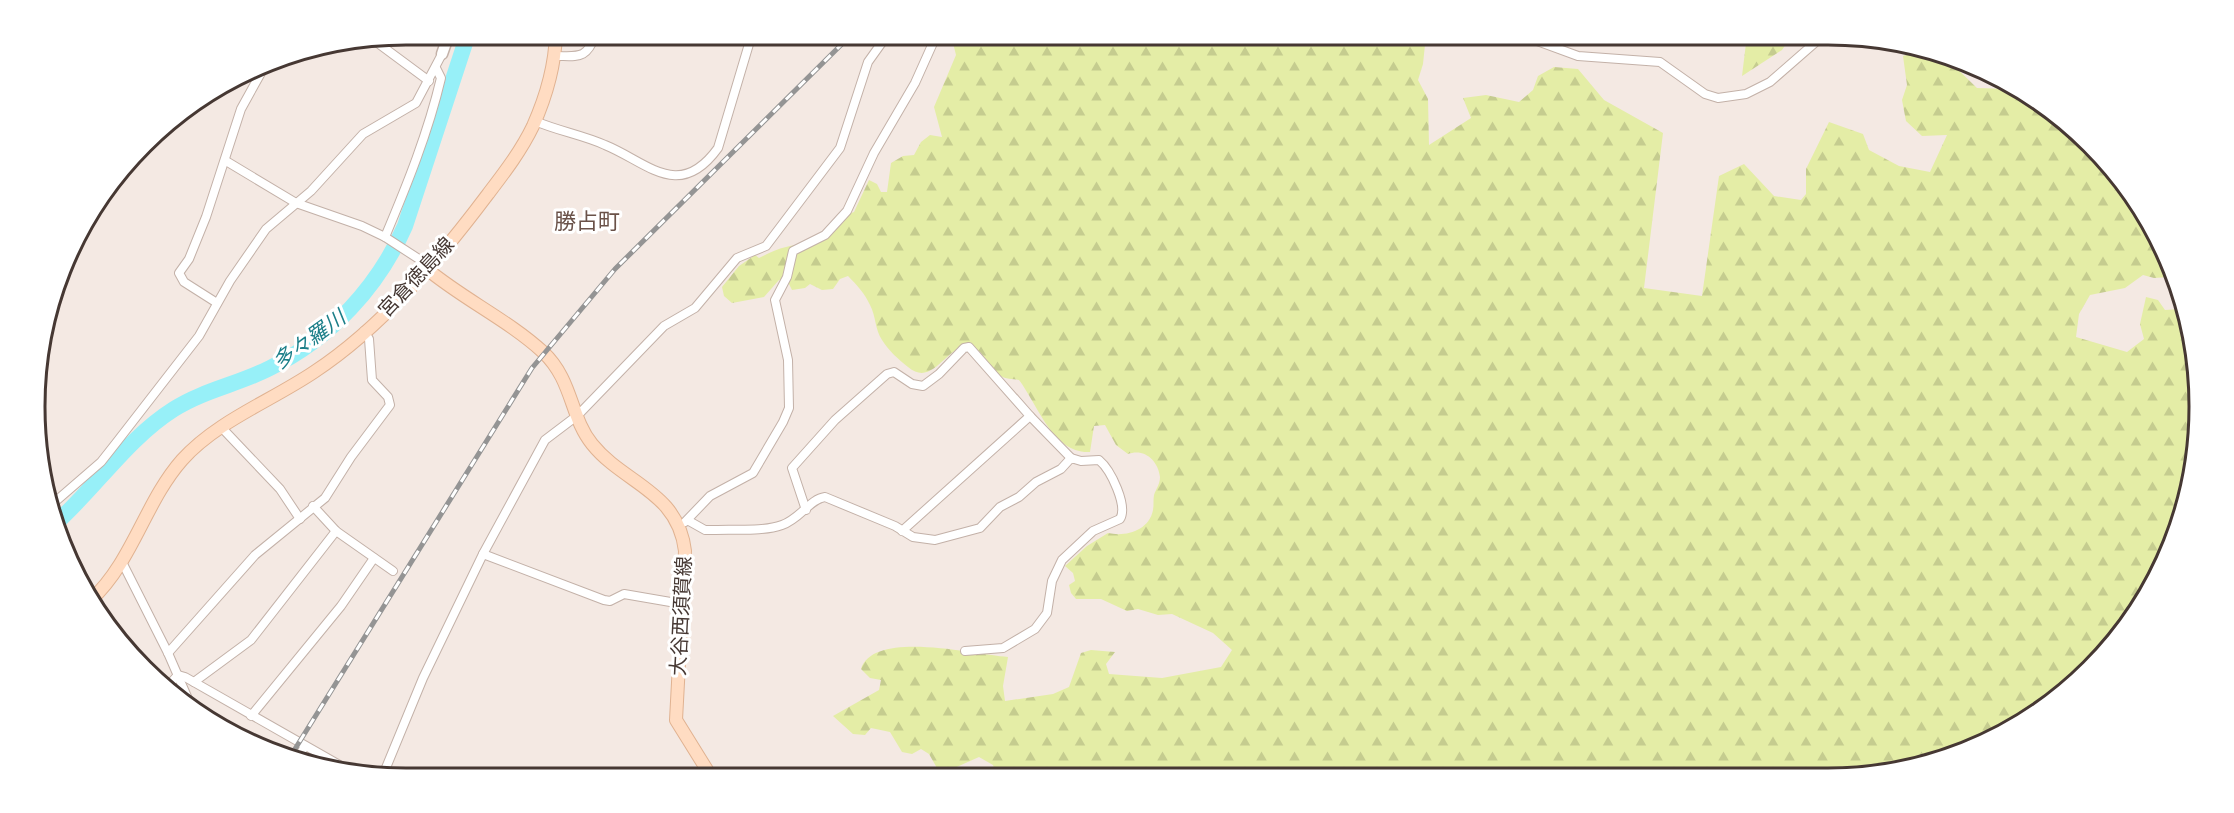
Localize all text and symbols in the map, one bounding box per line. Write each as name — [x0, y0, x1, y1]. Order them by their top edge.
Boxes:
district label: 勝占町 — [554, 206, 620, 236]
street label: 宮倉徳島線 — [372, 231, 460, 322]
water label: 多々羅川 — [266, 302, 352, 375]
street label: 大谷西須賀線 — [664, 555, 697, 677]

